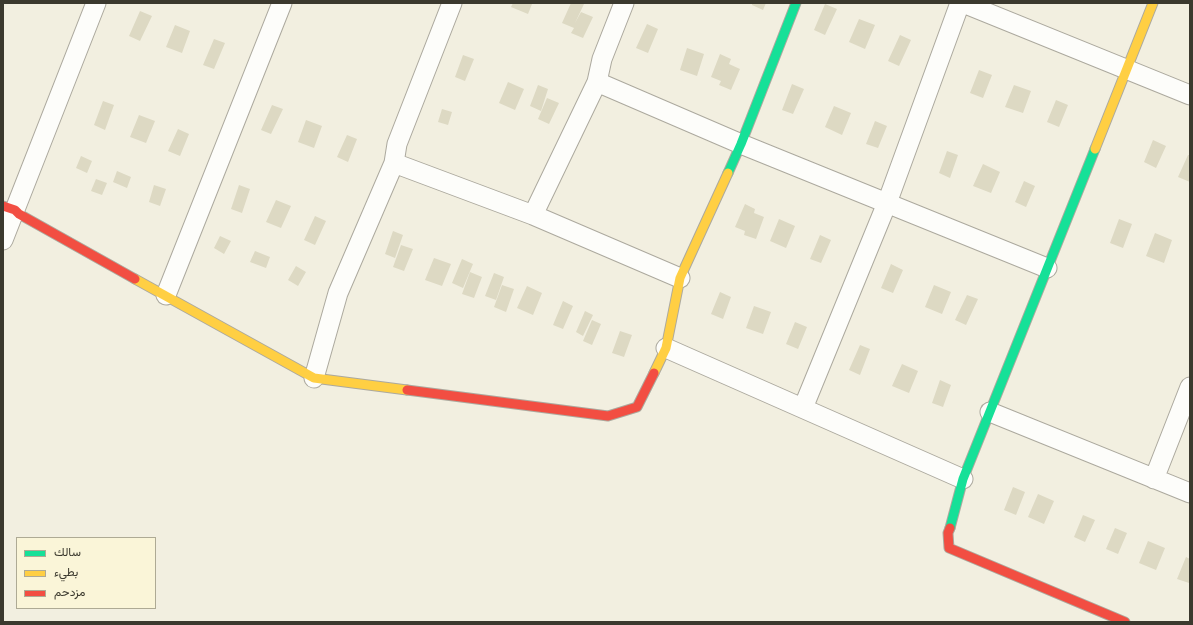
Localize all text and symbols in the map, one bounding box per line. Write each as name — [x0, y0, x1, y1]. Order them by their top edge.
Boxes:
legend — [16, 537, 156, 609]
text: سالك — [54, 545, 81, 559]
text: بطيء — [54, 565, 78, 579]
text: مزدحم — [54, 585, 85, 599]

